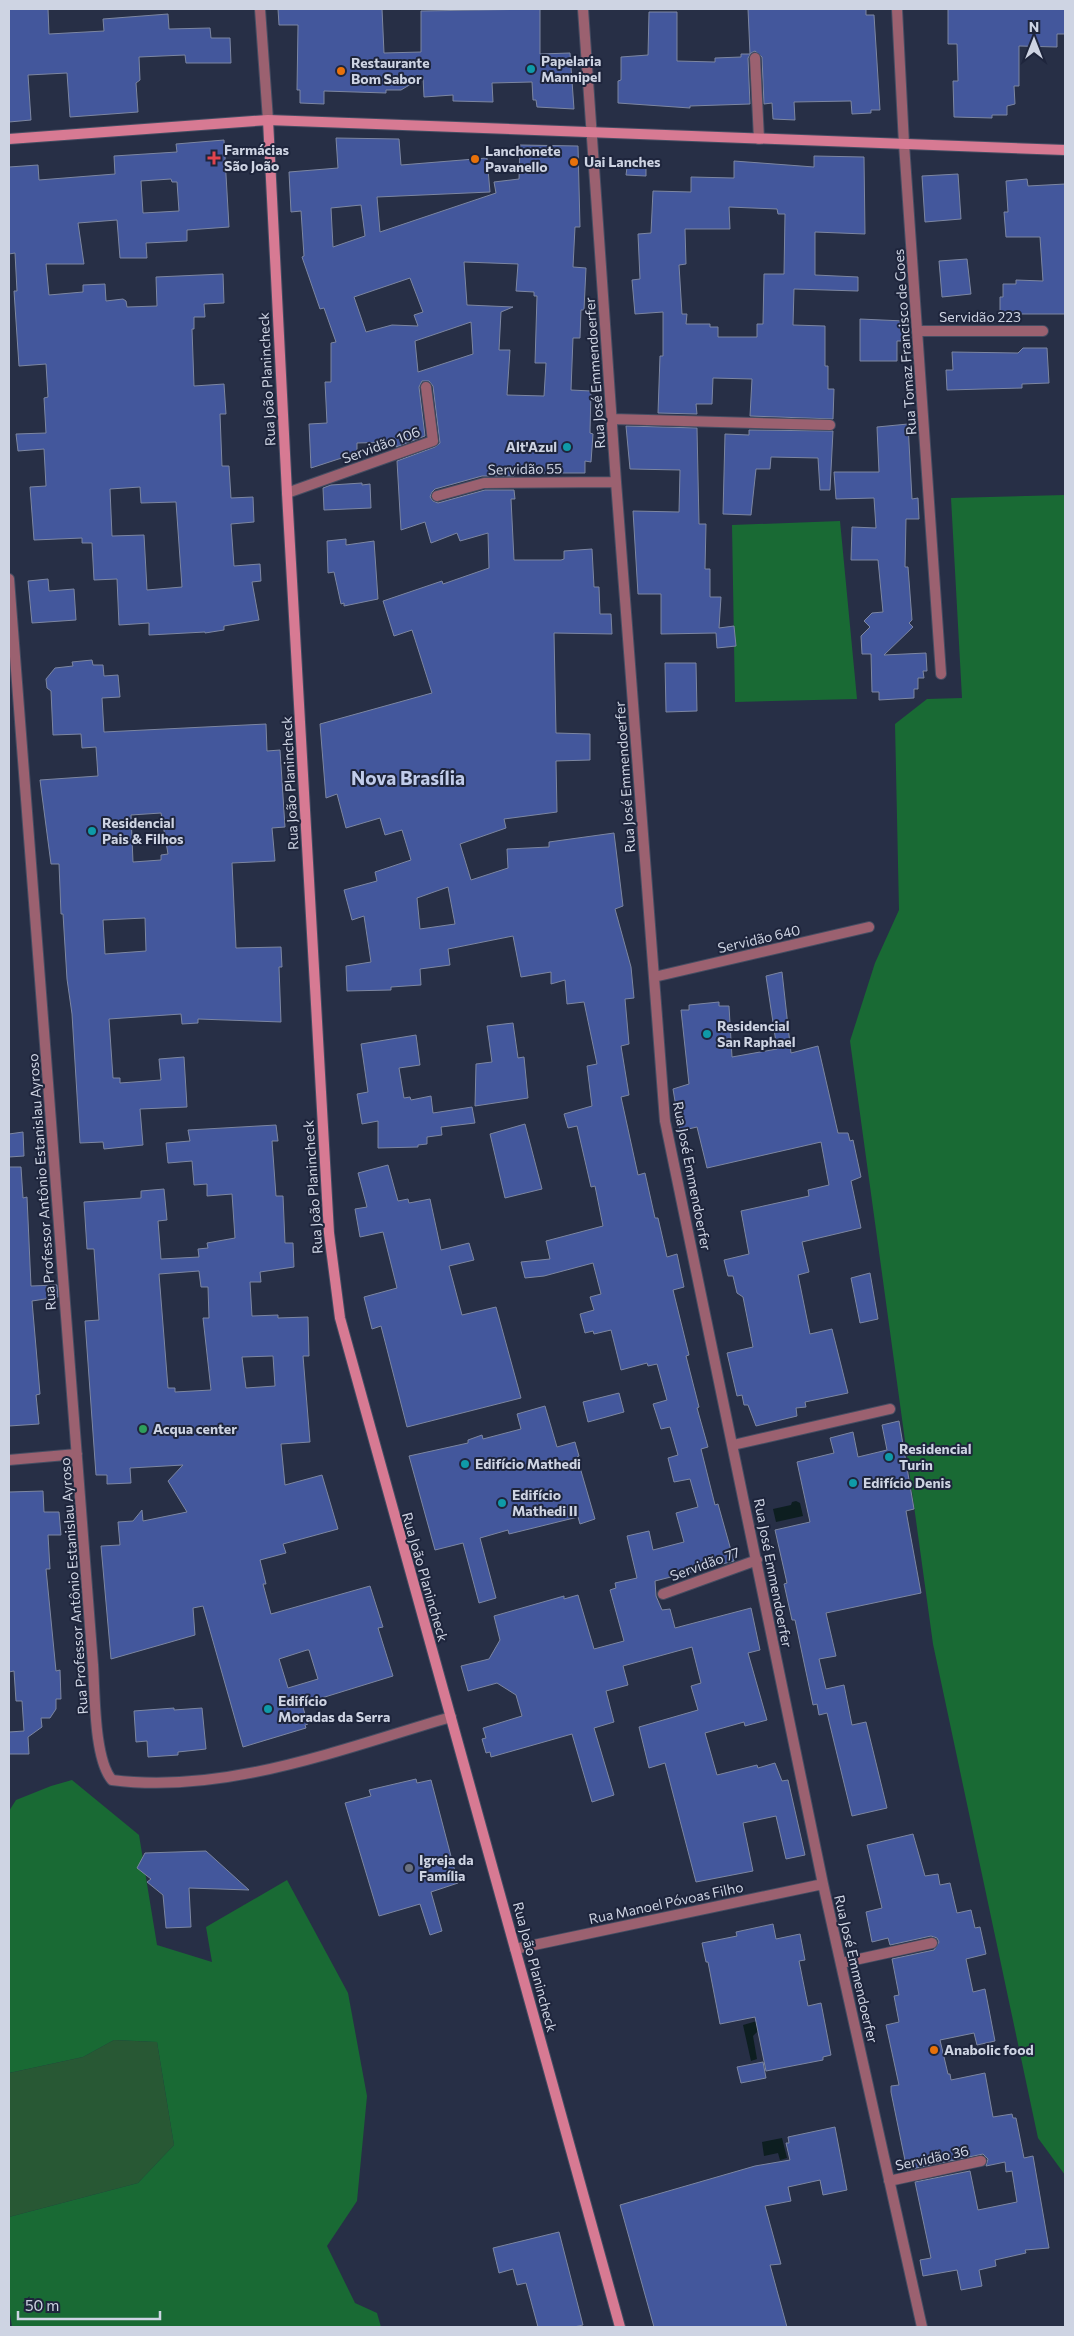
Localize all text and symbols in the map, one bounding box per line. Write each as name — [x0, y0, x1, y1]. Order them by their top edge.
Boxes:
north arrow — [1009, 15, 1059, 65]
text: N — [1029, 18, 1039, 35]
place label: Papelaria Mannipel — [541, 52, 601, 85]
place label: Restaurante Bom Sabor — [351, 54, 430, 87]
marker: Papelaria Mannipel — [525, 63, 537, 75]
marker: Restaurante Bom Sabor — [335, 65, 347, 77]
place label: Farmácias São João — [224, 141, 290, 174]
place label: Lanchonete Pavanello — [485, 142, 561, 175]
marker: Farmácias São João — [208, 152, 220, 164]
marker: Lanchonete Pavanello — [469, 153, 481, 165]
place label: Uai Lanches — [584, 153, 661, 170]
marker: Uai Lanches — [568, 156, 580, 168]
street label: Rua Tomaz Francisco de Goes — [890, 248, 919, 436]
street label: Rua José Emmendoerfer — [581, 296, 608, 449]
street label: Servidão 223 — [939, 308, 1021, 325]
street label: Rua João Planincheck — [254, 311, 278, 446]
street label: Servidão 106 — [339, 423, 422, 467]
place label: Alt'Azul — [506, 438, 557, 455]
marker: Alt'Azul — [561, 441, 573, 453]
street label: Servidão 55 — [488, 459, 562, 478]
street label: Rua José Emmendoerfer — [611, 700, 638, 853]
street label: Rua João Planincheck — [277, 715, 301, 850]
district label: Nova Brasília — [351, 766, 465, 789]
place label: Residencial Pais & Filhos — [102, 814, 184, 847]
marker: Residencial Pais & Filhos — [86, 825, 98, 837]
street label: Servidão 640 — [716, 921, 802, 956]
place label: Residencial San Raphael — [717, 1017, 795, 1050]
marker: Residencial San Raphael — [701, 1028, 713, 1040]
street label: Rua Professor Antônio Estanislau Ayroso — [24, 1053, 59, 1311]
street label: Rua José Emmendoerfer — [670, 1100, 715, 1252]
street label: Rua João Planincheck — [299, 1119, 326, 1254]
place label: Acqua center — [153, 1420, 237, 1437]
marker: Acqua center — [137, 1423, 149, 1435]
place label: Residencial Turin — [899, 1440, 972, 1473]
marker: Residencial Turin — [883, 1451, 895, 1463]
place label: Edifício Mathedi — [475, 1455, 581, 1472]
street label: Rua Professor Antônio Estanislau Ayroso — [56, 1457, 91, 1715]
marker: Edifício Mathedi — [459, 1458, 471, 1470]
place label: Edifício Denis — [863, 1474, 951, 1491]
marker: Edifício Denis — [847, 1477, 859, 1489]
place label: Edifício Mathedi II — [512, 1486, 578, 1519]
marker: Edifício Mathedi II — [496, 1497, 508, 1509]
street label: Rua José Emmendoerfer — [751, 1497, 796, 1649]
street label: Rua João Planincheck — [399, 1510, 452, 1644]
street label: Servidão 77 — [668, 1543, 742, 1584]
place label: Edifício Moradas da Serra — [278, 1692, 390, 1725]
marker: Edifício Moradas da Serra — [262, 1703, 274, 1715]
place label: Igreja da Família — [419, 1851, 474, 1884]
marker: Igreja da Família — [403, 1862, 415, 1874]
street label: Rua Manoel Póvoas Filho — [587, 1878, 745, 1927]
street label: Rua José Emmendoerfer — [831, 1893, 882, 2045]
street label: Rua João Planincheck — [510, 1900, 561, 2034]
place label: Anabolic food — [944, 2041, 1034, 2058]
marker: Anabolic food — [928, 2044, 940, 2056]
street label: Servidão 36 — [894, 2141, 970, 2174]
scale bar — [18, 2288, 160, 2320]
text: 50 m — [25, 2296, 59, 2314]

